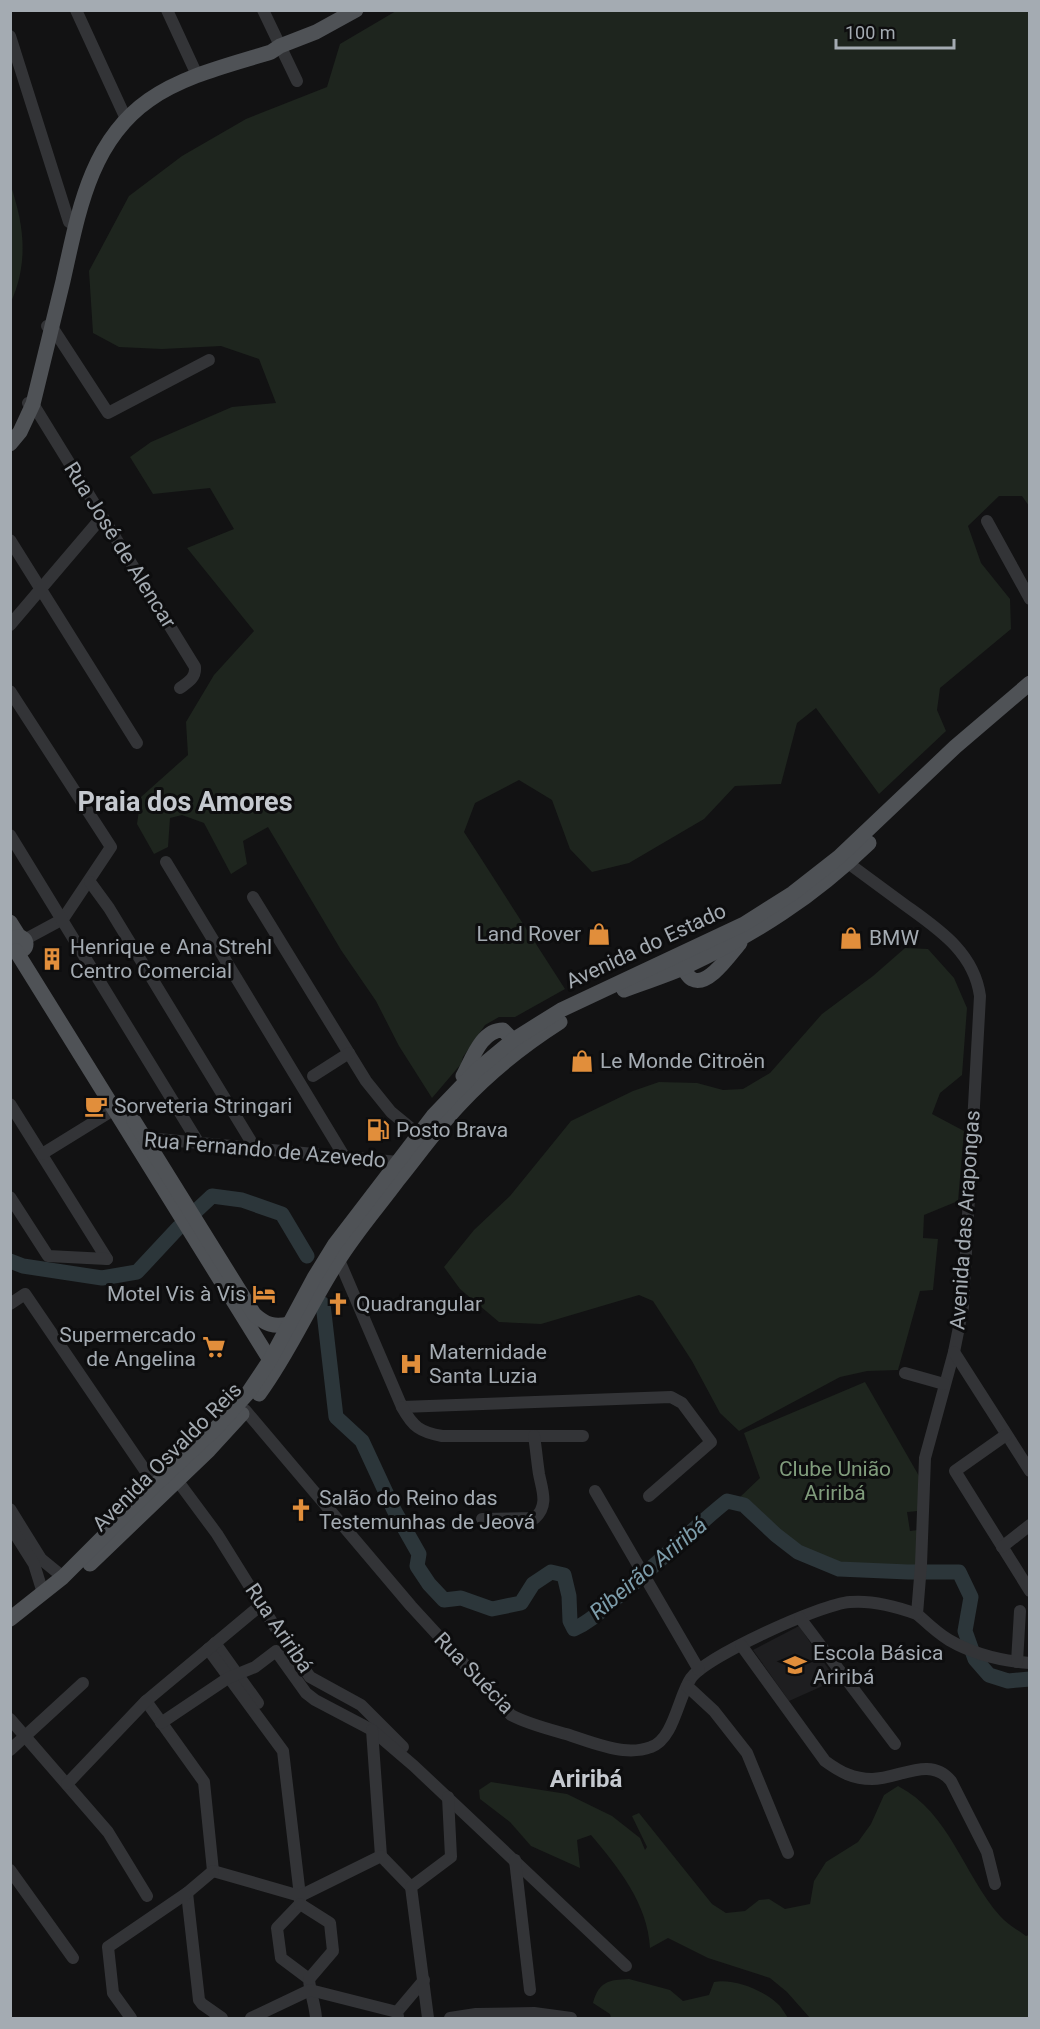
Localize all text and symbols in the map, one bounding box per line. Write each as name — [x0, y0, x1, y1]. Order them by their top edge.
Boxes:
scale bar — [836, 12, 954, 50]
text: 100 m — [845, 22, 896, 43]
street label: Rua José de Alencar — [59, 458, 181, 632]
district label: Praia dos Amores — [77, 786, 293, 818]
street label: Avenida do Estado — [562, 898, 730, 994]
shop icon: Land Rover — [586, 921, 612, 947]
place label: Land Rover — [477, 922, 581, 946]
shop icon: BMW — [838, 925, 864, 951]
place label: BMW — [869, 926, 919, 950]
place label: Henrique e Ana Strehl Centro Comercial — [70, 935, 272, 983]
building icon: Henrique e Ana Strehl Centro Comercial — [39, 946, 65, 972]
shop icon: Le Monde Citroën — [569, 1048, 595, 1074]
place label: Le Monde Citroën — [600, 1049, 765, 1073]
cafe icon: Sorveteria Stringari — [83, 1093, 109, 1119]
place label: Sorveteria Stringari — [114, 1094, 292, 1118]
street label: Avenida das Arapongas — [945, 1109, 985, 1331]
fuel station icon: Posto Brava — [365, 1117, 391, 1143]
place label: Posto Brava — [396, 1118, 508, 1142]
street label: Rua Fernando de Azevedo — [143, 1127, 387, 1173]
hotel icon: Motel Vis à Vis — [251, 1281, 277, 1307]
place label: Motel Vis à Vis — [107, 1282, 246, 1306]
church icon: Quadrangular — [325, 1291, 351, 1317]
place label: Quadrangular — [356, 1292, 482, 1316]
place label: Supermercado de Angelina — [59, 1323, 196, 1371]
supermarket icon: Supermercado de Angelina — [201, 1334, 227, 1360]
place label: Maternidade Santa Luzia — [429, 1340, 547, 1388]
hospital icon: Maternidade Santa Luzia — [398, 1351, 424, 1377]
street label: Avenida Osvaldo Reis — [88, 1378, 246, 1536]
park label: Clube União Ariribá — [779, 1457, 891, 1505]
place label: Salão do Reino das Testemunhas de Jeová — [319, 1486, 535, 1534]
church icon: Salão do Reino das Testemunhas de Jeová — [288, 1497, 314, 1523]
water label: Ribeirão Ariribá — [585, 1512, 712, 1625]
street label: Rua Ariribá — [240, 1579, 318, 1677]
street label: Rua Suécia — [429, 1627, 519, 1719]
place label: Escola Básica Ariribá — [813, 1641, 943, 1689]
school or university icon: Escola Básica Ariribá — [782, 1652, 808, 1678]
district label: Ariribá — [550, 1765, 623, 1793]

